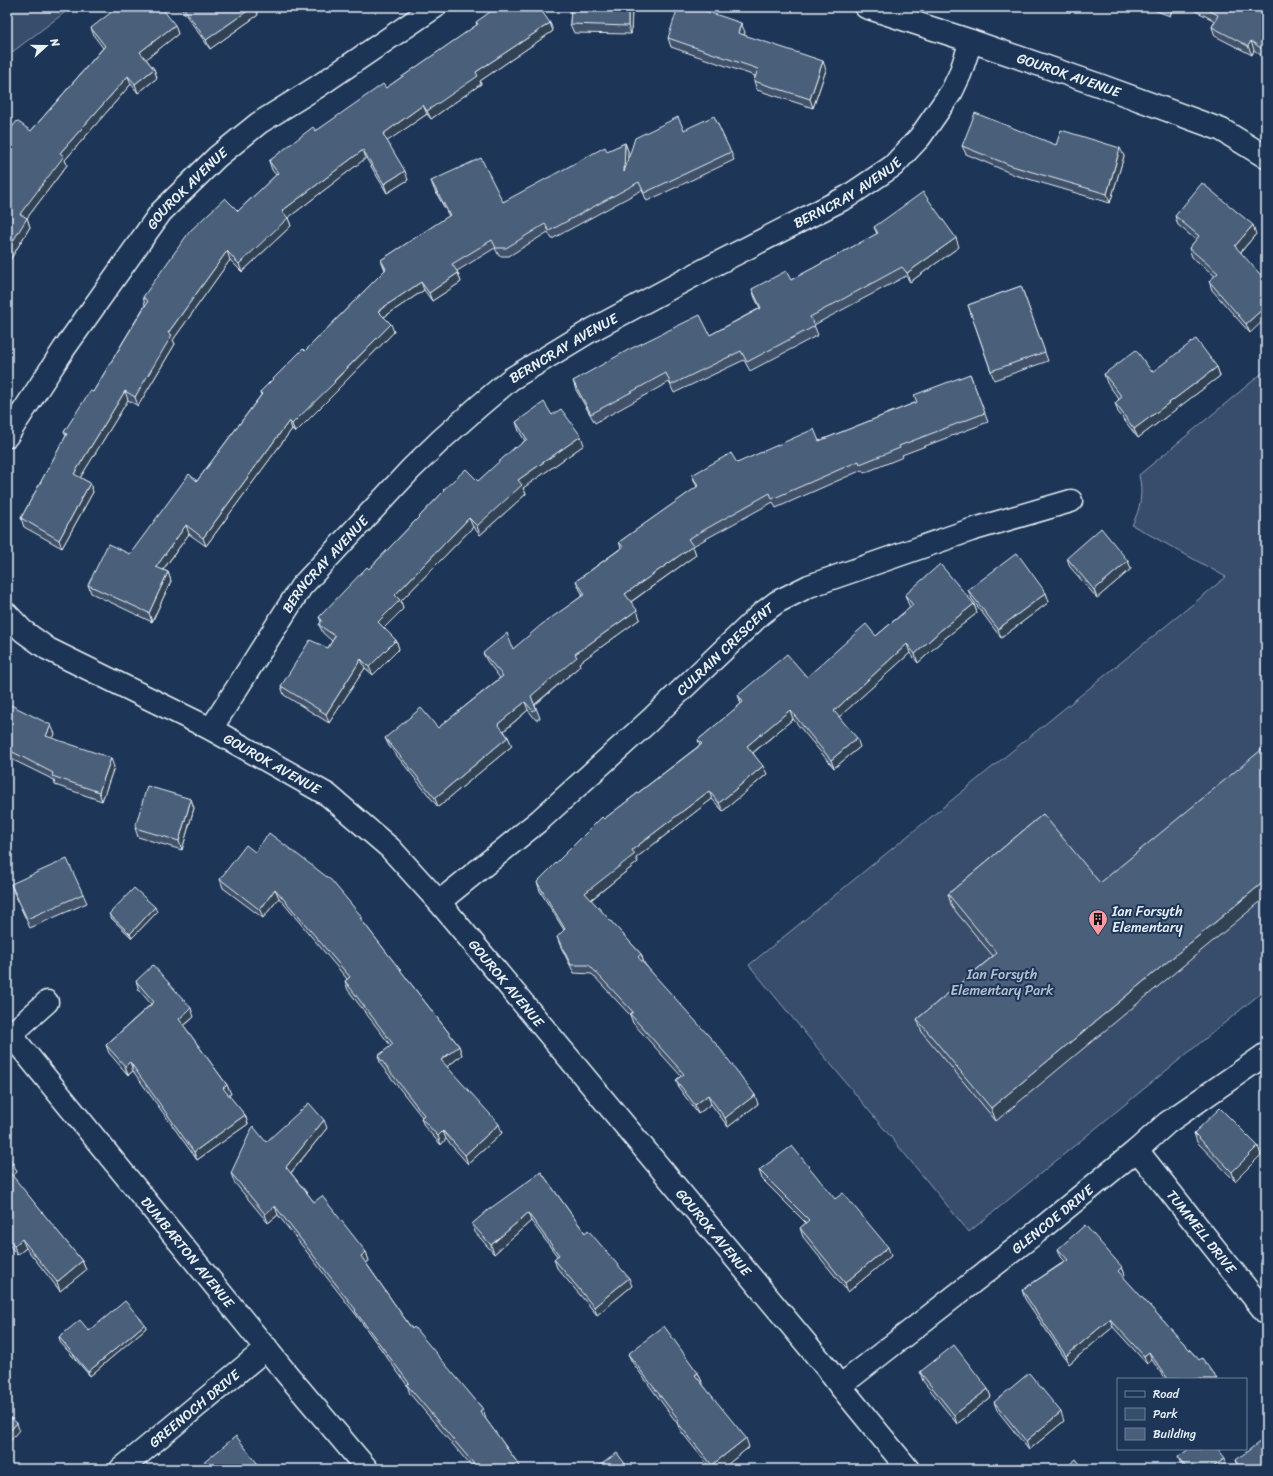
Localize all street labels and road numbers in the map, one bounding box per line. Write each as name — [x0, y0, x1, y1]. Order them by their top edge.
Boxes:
street label: GOUROK AVENUE — [1014, 45, 1126, 105]
street label: GOUROK AVENUE — [140, 140, 234, 235]
street label: BERNCRAY AVENUE — [789, 150, 909, 235]
street label: BERNCRAY AVENUE — [504, 305, 623, 390]
street label: BERNCRAY AVENUE — [275, 509, 375, 618]
street label: CULRAIN CRESCENT — [670, 595, 780, 702]
street label: GOUROK AVENUE — [219, 726, 327, 802]
street label: GOUROK AVENUE — [462, 933, 552, 1034]
street label: GLENCOE DRIVE — [1005, 1177, 1100, 1260]
street label: GOUROK AVENUE — [669, 1182, 759, 1283]
street label: TUMMELL DRIVE — [1160, 1184, 1244, 1280]
street label: DUMBARTON AVENUE — [134, 1191, 242, 1315]
street label: GREENOCH DRIVE — [143, 1362, 246, 1454]

